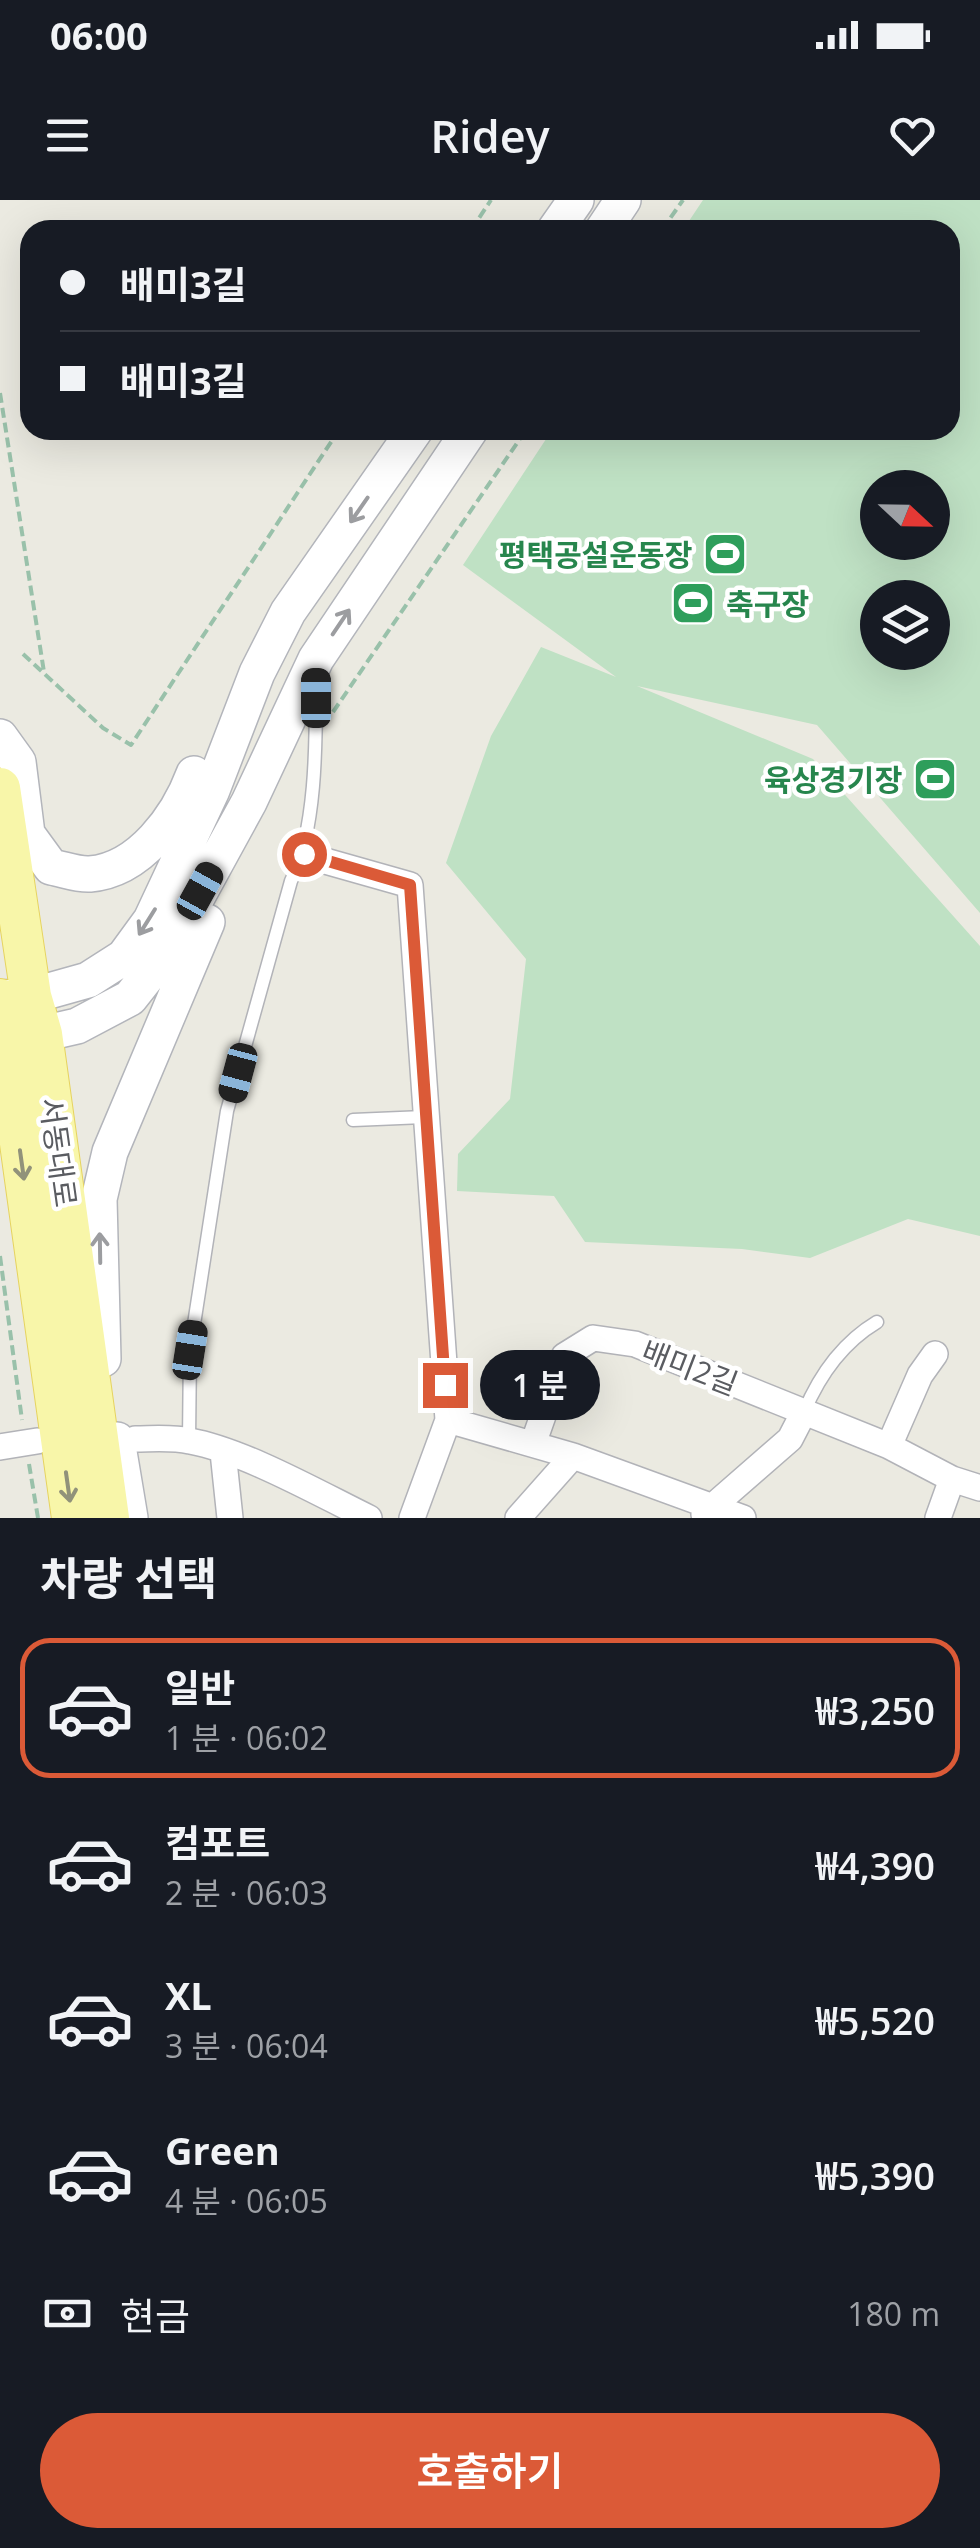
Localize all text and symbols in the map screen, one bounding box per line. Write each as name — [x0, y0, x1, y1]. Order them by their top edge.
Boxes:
text: 06:00 — [50, 9, 148, 61]
text: Ridey — [430, 105, 550, 166]
icon: menu — [40, 108, 95, 163]
icon: heart — [885, 108, 940, 163]
text: 배미3길 — [120, 258, 247, 310]
text: 배미3길 — [120, 354, 247, 406]
north arrow — [860, 470, 950, 560]
map controls — [860, 470, 950, 670]
one-way arrow — [349, 496, 370, 523]
sports icon: 평택공설운동장 — [702, 531, 748, 577]
place label: 평택공설운동장 — [499, 534, 692, 575]
sports icon: 축구장 — [670, 580, 716, 626]
button: layers — [860, 580, 950, 670]
place label: 축구장 — [726, 583, 809, 624]
one-way arrow — [330, 609, 351, 637]
car — [301, 668, 331, 728]
sports icon: 육상경기장 — [912, 756, 958, 802]
place label: 육상경기장 — [764, 759, 902, 800]
route start — [282, 832, 327, 877]
car — [172, 857, 228, 925]
one-way arrow — [137, 907, 158, 935]
car — [216, 1040, 260, 1106]
street label: 서동대로 — [31, 1094, 87, 1210]
one-way arrow — [13, 1149, 32, 1181]
one-way arrow — [90, 1232, 110, 1264]
car — [170, 1318, 210, 1382]
street label: 배미2길 — [636, 1330, 744, 1404]
callout: 1 분 — [480, 1350, 600, 1420]
route end — [423, 1363, 468, 1408]
text: 1 분 — [512, 1363, 568, 1406]
one-way arrow — [59, 1470, 77, 1503]
text: 차량 선택 — [40, 1547, 217, 1608]
text: 일반 — [165, 1661, 235, 1713]
icon: car — [45, 1663, 135, 1753]
text: ₩3,250 — [816, 1684, 935, 1736]
text: 1 분 · 06:02 — [165, 1716, 328, 1759]
text: 컴포트 — [165, 1816, 270, 1868]
icon: car — [45, 1818, 135, 1908]
text: ₩4,390 — [816, 1839, 935, 1891]
text: 2 분 · 06:03 — [165, 1871, 328, 1914]
text: XL — [165, 1969, 212, 2021]
icon: car — [45, 1973, 135, 2063]
text: ₩5,520 — [816, 1994, 935, 2046]
text: 3 분 · 06:04 — [165, 2024, 328, 2067]
text: Green — [165, 2124, 280, 2176]
icon: car — [45, 2128, 135, 2218]
text: ₩5,390 — [816, 2149, 935, 2201]
text: 4 분 · 06:05 — [165, 2179, 328, 2222]
icon: cash — [40, 2286, 95, 2341]
text: 현금 — [120, 2289, 190, 2341]
text: 180 m — [847, 2292, 940, 2335]
button: 호출하기 — [40, 2413, 940, 2528]

